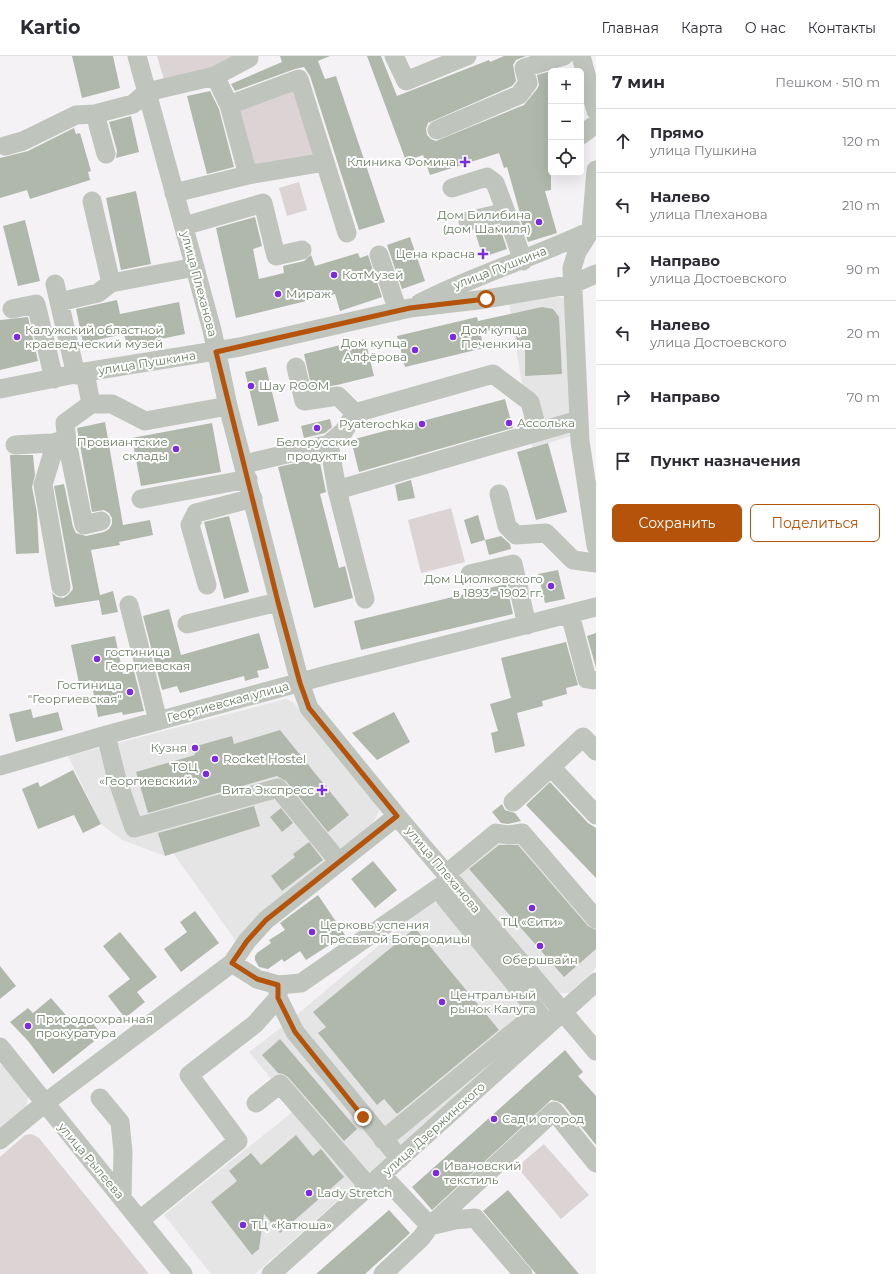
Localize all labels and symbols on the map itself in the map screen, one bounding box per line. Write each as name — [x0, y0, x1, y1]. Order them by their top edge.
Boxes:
place label: Клиника Фомина — [347, 154, 456, 169]
marker: Клиника Фомина — [459, 156, 471, 168]
place label: Дом Билибина (дом Шамиля) — [437, 207, 531, 236]
marker: Дом Билибина (дом Шамиля) — [534, 217, 544, 227]
street label: улица Плеханова — [178, 229, 221, 338]
street label: улица Пушкина — [450, 243, 549, 293]
place label: Цена красна — [396, 246, 475, 261]
marker: Цена красна — [478, 249, 488, 259]
place label: КотМузей — [342, 267, 403, 282]
marker: КотМузей — [329, 270, 339, 280]
place label: Мираж — [286, 286, 331, 301]
marker: Мираж — [273, 289, 283, 299]
route start — [477, 290, 495, 308]
place label: Калужский областной краеведческий музей — [25, 322, 164, 351]
place label: Дом купца Печенкина — [461, 322, 531, 351]
marker: Калужский областной краеведческий музей — [12, 332, 22, 342]
marker: Дом купца Печенкина — [448, 332, 458, 342]
place label: Дом купца Алфёрова — [341, 335, 407, 364]
marker: Дом купца Алфёрова — [410, 345, 420, 355]
street label: улица Пушкина — [96, 347, 197, 378]
place label: Шау ROOM — [259, 378, 329, 393]
marker: Шау ROOM — [246, 381, 256, 391]
place label: Ассолька — [517, 415, 575, 430]
place label: Pyaterochka — [339, 416, 414, 431]
marker: Ассолька — [504, 418, 514, 428]
marker: Pyaterochka — [417, 419, 427, 429]
marker: Белорусские продукты — [312, 423, 322, 433]
place label: Провиантские склады — [77, 434, 168, 463]
place label: Белорусские продукты — [276, 434, 358, 463]
marker: Провиантские склады — [171, 444, 181, 454]
place label: Дом Циолковского в 1893 - 1902 гг. — [424, 571, 543, 600]
marker: Дом Циолковского в 1893 - 1902 гг. — [546, 581, 556, 591]
place label: гостиница Георгиевская — [105, 644, 190, 673]
marker: гостиница Георгиевская — [92, 654, 102, 664]
place label: Гостиница "Георгиевская" — [28, 677, 122, 706]
street label: Георгиевская улица — [165, 678, 291, 725]
marker: Гостиница "Георгиевская" — [125, 687, 135, 697]
place label: Кузня — [150, 740, 187, 755]
marker: Кузня — [190, 743, 200, 753]
place label: Rocket Hostel — [223, 751, 306, 766]
marker: Rocket Hostel — [210, 754, 220, 764]
place label: ТОЦ «Георгиевский» — [99, 759, 198, 788]
marker: ТОЦ «Георгиевский» — [201, 769, 211, 779]
place label: Вита Экспресс — [222, 782, 314, 797]
marker: Вита Экспресс — [317, 785, 327, 795]
street label: улица Плеханова — [402, 823, 484, 916]
marker: ТЦ «Сити» — [527, 903, 537, 913]
place label: ТЦ «Сити» — [501, 914, 563, 929]
place label: Церковь успения Пресвятой Богородицы — [320, 917, 470, 946]
marker: Церковь успения Пресвятой Богородицы — [307, 927, 317, 937]
marker: Обершвайн — [535, 941, 545, 951]
place label: Обершвайн — [502, 952, 578, 967]
place label: Центральный рынок Калуга — [450, 987, 536, 1016]
marker: Центральный рынок Калуга — [437, 997, 447, 1007]
place label: Природоохранная прокуратура — [36, 1011, 153, 1040]
marker: Природоохранная прокуратура — [23, 1021, 33, 1031]
street label: улица Дзержинского — [379, 1078, 488, 1179]
route end — [354, 1108, 372, 1126]
place label: Сад и огород — [502, 1111, 584, 1126]
marker: Сад и огород — [489, 1114, 499, 1124]
street label: улица Рылеева — [54, 1119, 128, 1202]
place label: Ивановский текстиль — [444, 1158, 521, 1187]
marker: Ивановский текстиль — [431, 1168, 441, 1178]
place label: Lady Stretch — [317, 1185, 392, 1200]
marker: Lady Stretch — [304, 1188, 314, 1198]
place label: ТЦ «Катюша» — [251, 1217, 332, 1232]
marker: ТЦ «Катюша» — [238, 1220, 248, 1230]

